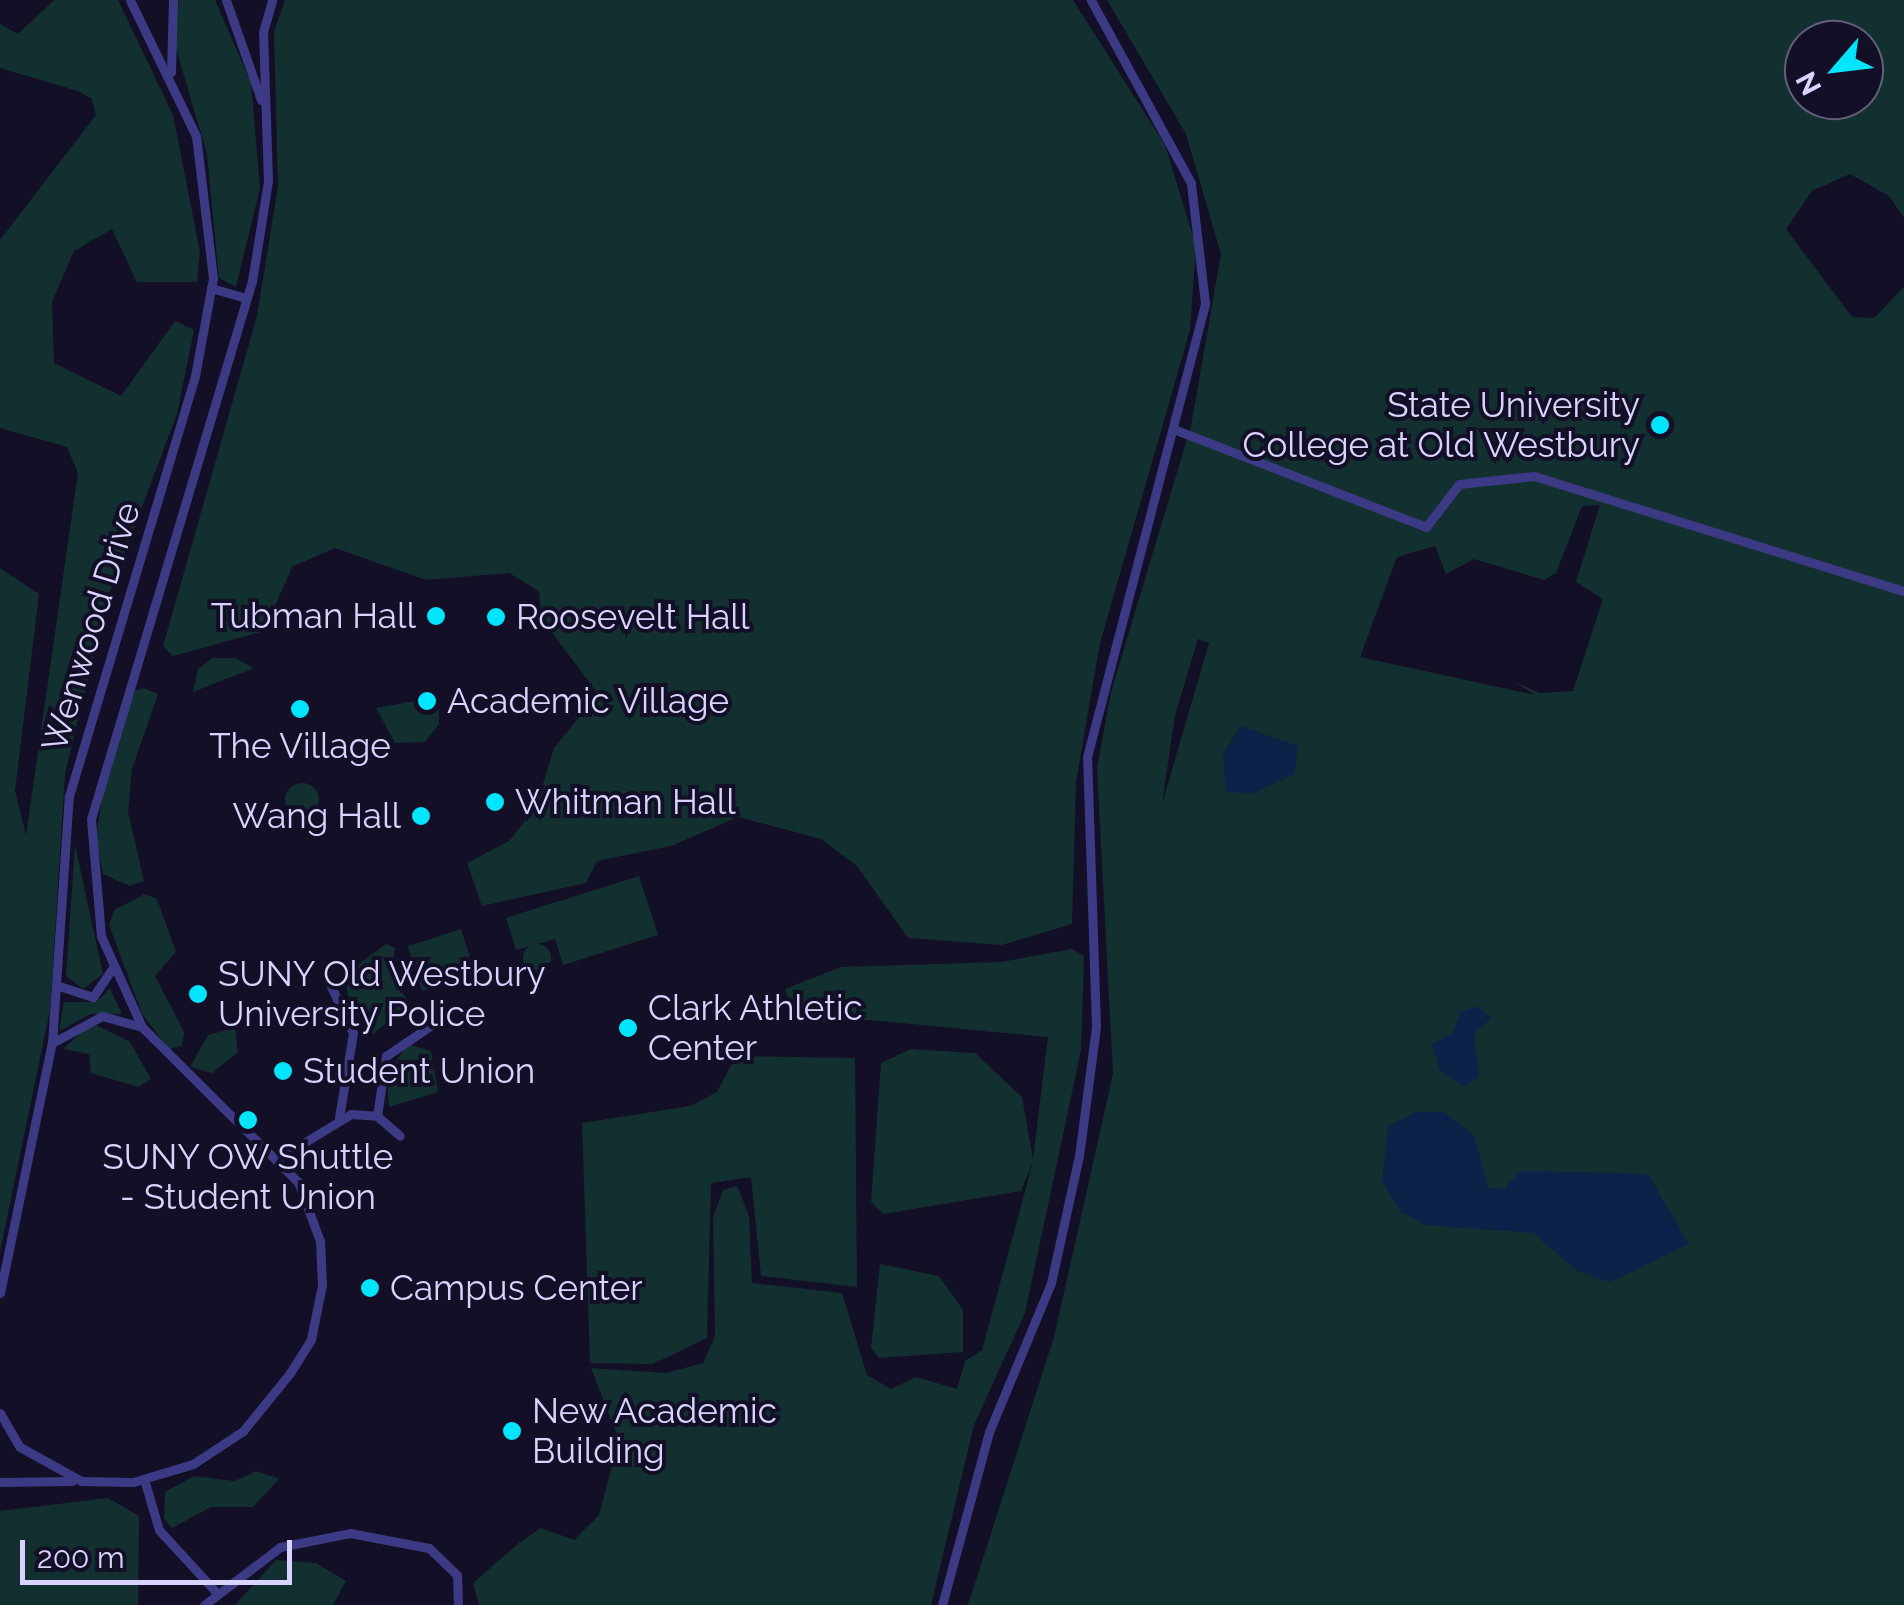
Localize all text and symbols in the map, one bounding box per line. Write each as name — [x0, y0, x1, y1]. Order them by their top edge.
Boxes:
north arrow — [1784, 20, 1884, 120]
text: N — [1789, 66, 1828, 101]
place label: State University College at Old Westbury — [1241, 384, 1640, 466]
marker: State University College at Old Westbury — [1649, 414, 1671, 436]
street label: Wenwood Drive — [33, 497, 149, 757]
place label: Tubman Hall — [211, 595, 416, 637]
place label: Roosevelt Hall — [516, 596, 749, 638]
marker: Tubman Hall — [425, 605, 447, 627]
marker: Roosevelt Hall — [485, 606, 507, 628]
place label: Academic Village — [447, 680, 730, 722]
marker: Academic Village — [416, 690, 438, 712]
marker: The Village — [289, 698, 311, 720]
place label: The Village — [209, 725, 391, 767]
place label: Whitman Hall — [515, 781, 736, 823]
marker: Whitman Hall — [484, 791, 506, 813]
place label: Wang Hall — [232, 795, 401, 837]
marker: Wang Hall — [410, 805, 432, 827]
place label: SUNY Old Westbury University Police — [218, 953, 548, 1035]
marker: SUNY Old Westbury University Police — [187, 983, 209, 1005]
place label: Clark Athletic Center — [648, 987, 864, 1069]
marker: Clark Athletic Center — [617, 1017, 639, 1039]
place label: Student Union — [303, 1050, 535, 1092]
marker: Student Union — [272, 1060, 294, 1082]
marker: SUNY OW Shuttle - Student Union — [237, 1109, 259, 1131]
place label: SUNY OW Shuttle - Student Union — [101, 1136, 395, 1218]
place label: Campus Center — [390, 1267, 642, 1309]
marker: Campus Center — [359, 1277, 381, 1299]
place label: New Academic Building — [532, 1390, 779, 1472]
marker: New Academic Building — [501, 1420, 523, 1442]
scale bar — [25, 1520, 298, 1582]
text: 200 m — [37, 1540, 125, 1575]

